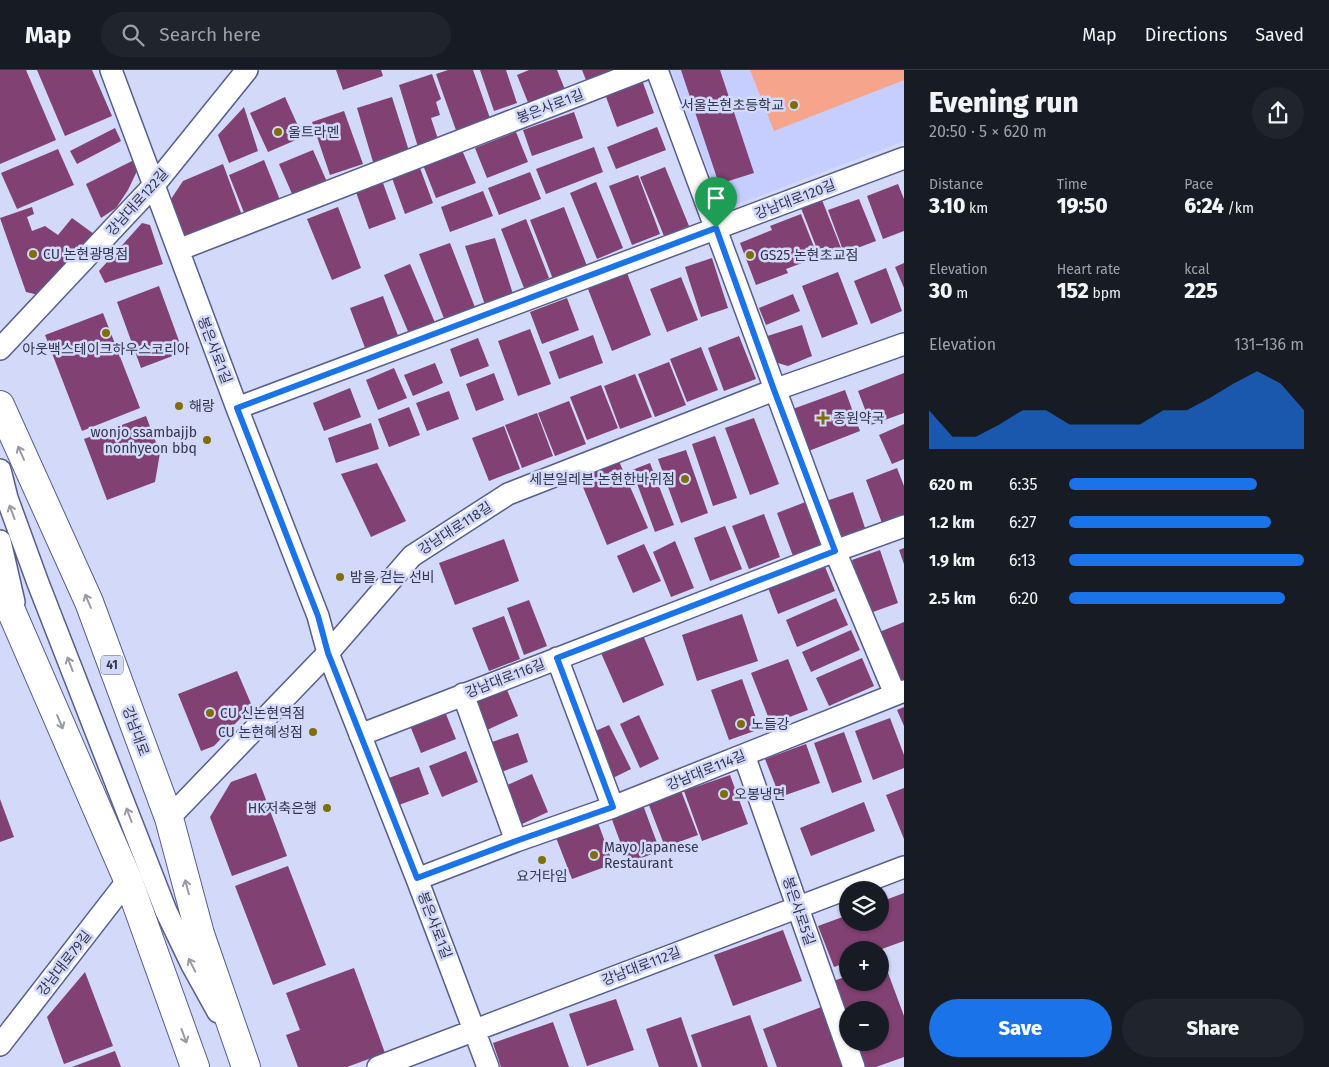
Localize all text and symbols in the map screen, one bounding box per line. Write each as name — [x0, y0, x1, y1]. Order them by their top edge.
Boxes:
search box — [101, 12, 451, 57]
text: Map — [25, 21, 71, 49]
icon: search — [119, 21, 147, 49]
text: Search here — [159, 23, 261, 46]
text: Map — [1082, 24, 1117, 46]
text: Directions — [1145, 24, 1227, 46]
text: Saved — [1255, 24, 1304, 46]
street label: 봉은사로1길 — [514, 86, 586, 127]
text: Evening run — [929, 86, 1079, 119]
button: share — [1252, 87, 1304, 139]
place label: 서울논현초등학교 — [681, 97, 784, 114]
marker: 서울논현초등학교 — [788, 99, 800, 111]
text: 20:50 · 5 × 620 m — [929, 122, 1047, 141]
place label: 울트라멘 — [288, 124, 340, 141]
marker: 울트라멘 — [272, 126, 284, 138]
street label: 강남대로122길 — [103, 165, 172, 239]
street label: 강남대로120길 — [752, 176, 838, 223]
text: Distance — [929, 176, 983, 193]
text: Time — [1057, 176, 1087, 193]
text: Pace — [1184, 176, 1213, 193]
pin — [695, 177, 737, 228]
icon: arrive — [702, 184, 730, 212]
text: 3.10 — [929, 193, 965, 219]
text: 19:50 — [1057, 193, 1108, 219]
text: 6:24 — [1184, 193, 1224, 219]
text: km — [965, 200, 988, 217]
text: /km — [1224, 200, 1254, 217]
place label: CU 논현광명점 — [43, 246, 128, 263]
place label: GS25 논현초교점 — [760, 247, 858, 264]
marker: CU 논현광명점 — [27, 248, 39, 260]
marker: GS25 논현초교점 — [744, 249, 756, 261]
text: Elevation — [929, 261, 988, 278]
text: Heart rate — [1057, 261, 1120, 278]
text: kcal — [1184, 261, 1210, 278]
text: 30 — [929, 278, 953, 304]
text: 152 — [1057, 278, 1089, 304]
text: 225 — [1184, 278, 1218, 304]
text: m — [953, 285, 968, 302]
text: bpm — [1089, 285, 1121, 302]
street label: 봉은사로1길 — [194, 314, 235, 386]
marker: 아웃백스테이크하우스코리아 — [100, 327, 112, 339]
text: Elevation — [929, 335, 996, 354]
text: 131–136 m — [1234, 335, 1304, 354]
place label: 아웃백스테이크하우스코리아 — [22, 341, 190, 358]
place label: 해랑 — [189, 398, 215, 415]
marker: 해랑 — [173, 400, 185, 412]
place label: 종원약국 — [833, 410, 885, 427]
marker: 종원약국 — [817, 412, 829, 424]
place label: wonjo ssambajjb nonhyeon bbq — [91, 424, 197, 457]
marker: wonjo ssambajjb nonhyeon bbq — [201, 434, 213, 446]
one-way arrow — [16, 446, 26, 461]
place label: 세븐일레븐 논현한바위점 — [530, 471, 675, 488]
marker: 세븐일레븐 논현한바위점 — [679, 473, 691, 485]
text: 620 m — [929, 475, 973, 494]
text: 6:35 — [1009, 475, 1038, 494]
street label: 강남대로118길 — [415, 498, 495, 558]
one-way arrow — [7, 505, 16, 520]
text: 1.2 km — [929, 513, 975, 532]
text: 6:27 — [1009, 513, 1036, 532]
text: 1.9 km — [929, 551, 975, 570]
text: 6:13 — [1009, 551, 1036, 570]
place label: 밤을 걷는 선비 — [350, 569, 435, 586]
marker: 밤을 걷는 선비 — [334, 571, 346, 583]
text: 2.5 km — [929, 589, 976, 608]
text: 6:20 — [1009, 589, 1038, 608]
one-way arrow — [83, 594, 92, 609]
one-way arrow — [65, 656, 74, 672]
road number: 41 — [101, 656, 123, 674]
street label: 강남대로116길 — [463, 656, 547, 701]
street label: 강남대로 — [119, 704, 152, 758]
place label: CU 신논현역점 — [220, 705, 305, 722]
marker: CU 신논현역점 — [204, 707, 216, 719]
one-way arrow — [56, 714, 65, 729]
place label: 노들강 — [751, 716, 790, 733]
marker: 노들강 — [735, 718, 747, 730]
place label: CU 논현혜성점 — [218, 724, 303, 741]
marker: CU 논현혜성점 — [307, 726, 319, 738]
street label: 강남대로114길 — [664, 747, 748, 794]
place label: 오봉냉면 — [734, 786, 786, 803]
marker: 오봉냉면 — [718, 788, 730, 800]
place label: HK저축은행 — [248, 800, 317, 817]
marker: HK저축은행 — [321, 802, 333, 814]
one-way arrow — [124, 808, 133, 823]
place label: Mayo Japanese Restaurant — [604, 839, 699, 872]
marker: Mayo Japanese Restaurant — [588, 849, 600, 861]
marker: 요거타임 — [536, 854, 548, 866]
place label: 요거타임 — [516, 868, 568, 885]
street label: 봉은사로5길 — [779, 875, 818, 948]
one-way arrow — [182, 879, 192, 895]
map controls — [839, 881, 889, 1051]
button: layers — [839, 881, 889, 931]
street label: 봉은사로1길 — [414, 889, 455, 961]
street label: 강남대로79길 — [34, 927, 95, 999]
button: + — [839, 941, 889, 991]
street label: 강남대로112길 — [599, 944, 683, 989]
one-way arrow — [187, 957, 197, 972]
button: Save — [929, 999, 1112, 1057]
button: Share — [1122, 999, 1304, 1057]
button: − — [839, 1001, 889, 1051]
one-way arrow — [180, 1027, 189, 1043]

